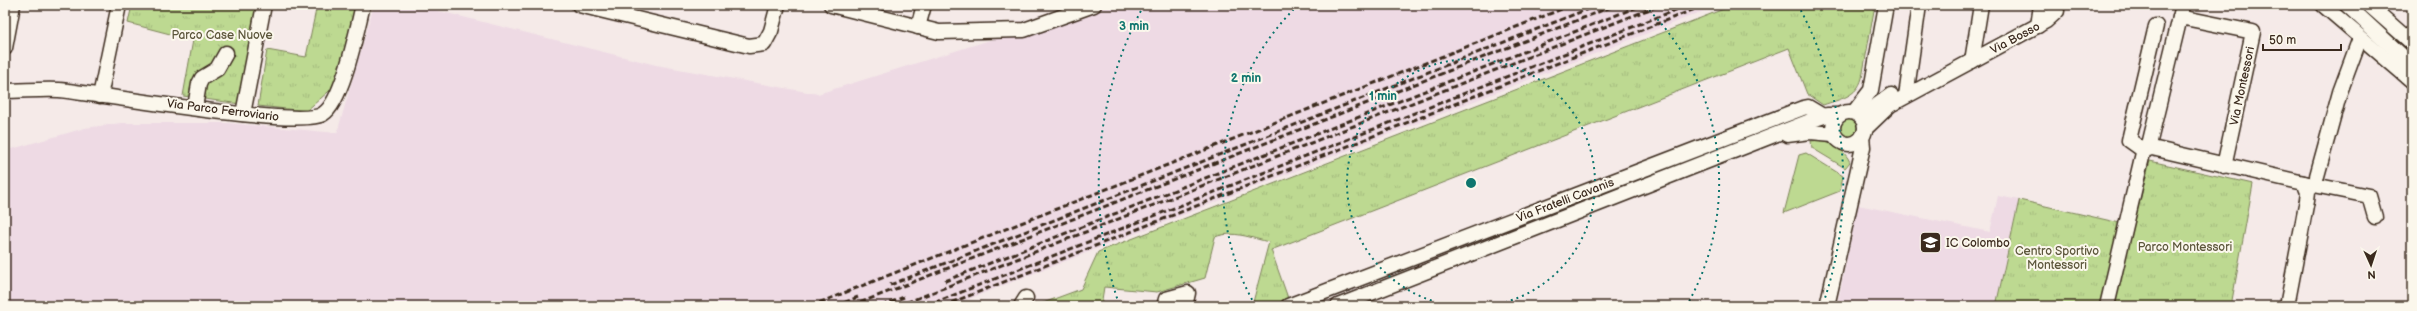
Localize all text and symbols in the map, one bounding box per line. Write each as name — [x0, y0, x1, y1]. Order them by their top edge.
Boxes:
text: 3 min — [1119, 19, 1149, 34]
street label: Via Bosso — [1988, 19, 2043, 58]
scale bar — [2263, 26, 2341, 52]
park label: Parco Case Nuove — [171, 28, 273, 43]
text: 50 m — [2269, 33, 2296, 48]
street label: Via Montessori — [2227, 45, 2258, 127]
text: 2 min — [1231, 71, 1261, 86]
text: 1 min — [1369, 89, 1397, 104]
street label: Via Parco Ferroviario — [166, 96, 280, 125]
street label: Via Fratelli Cavanis — [1514, 175, 1616, 226]
centre of rings — [1464, 176, 1478, 190]
school or university icon: IC Colombo — [1917, 230, 1943, 256]
place label: IC Colombo — [1946, 236, 2010, 251]
park label: Parco Montessori — [2138, 240, 2232, 255]
park label: Centro Sportivo Montessori — [2015, 244, 2099, 273]
north arrow — [2351, 245, 2391, 285]
text: N — [2367, 268, 2376, 281]

